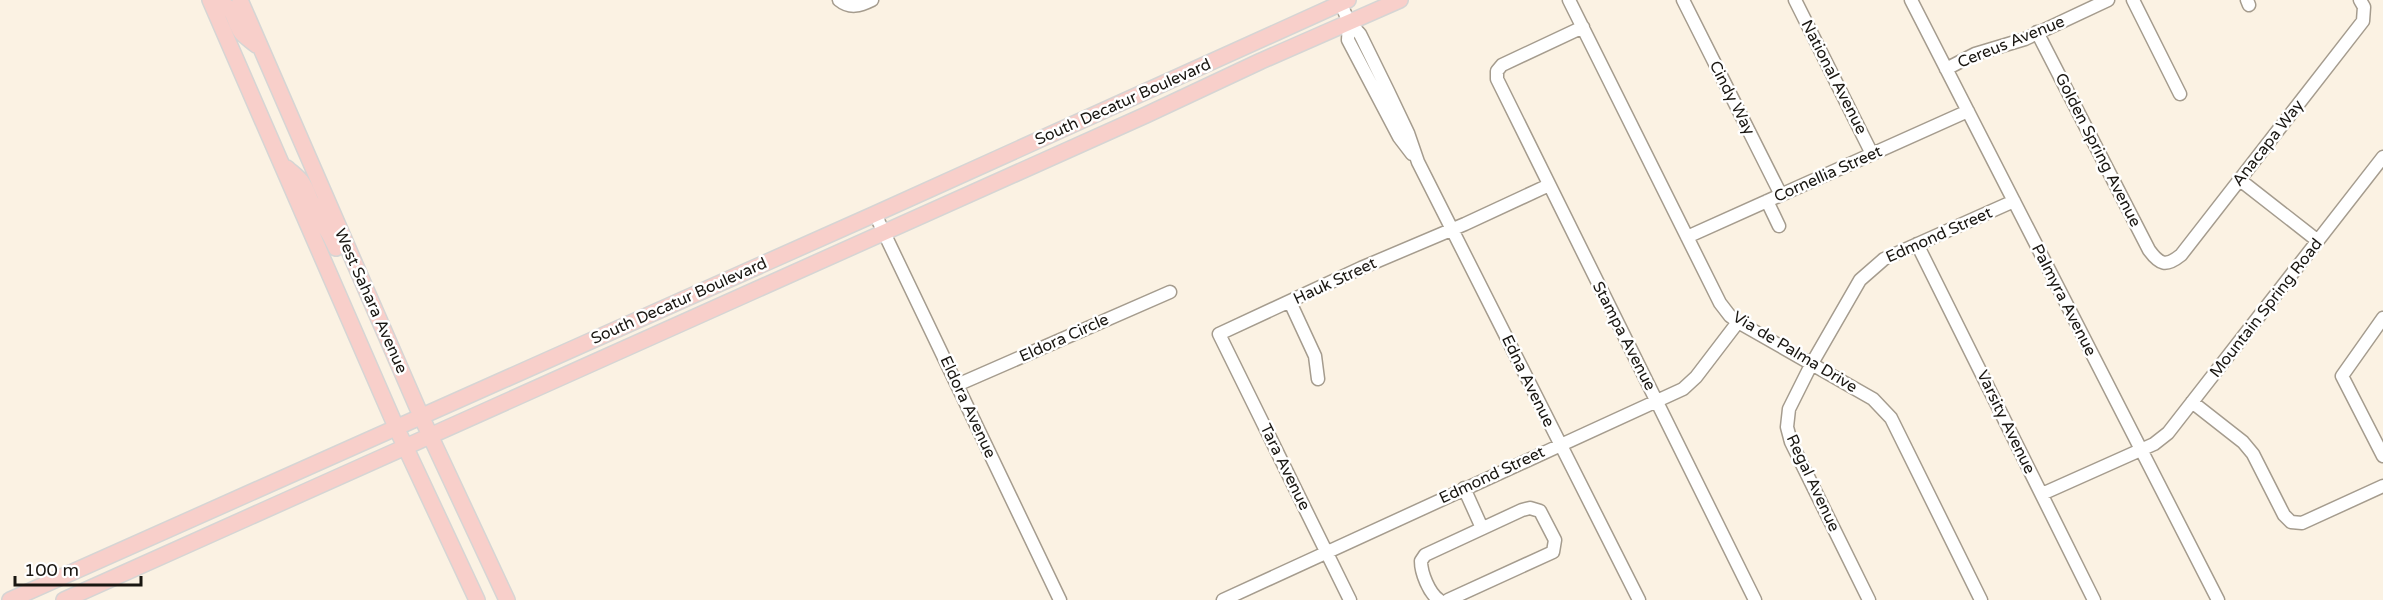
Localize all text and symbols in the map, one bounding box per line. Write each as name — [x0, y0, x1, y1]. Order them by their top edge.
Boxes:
street label: Cereus Avenue — [1955, 11, 2067, 73]
street label: National Avenue — [1797, 16, 1871, 138]
street label: South Decatur Boulevard — [1032, 54, 1214, 150]
street label: Cindy Way — [1705, 58, 1759, 139]
street label: Golden Spring Avenue — [2050, 70, 2146, 230]
street label: Anacapa Way — [2228, 95, 2308, 190]
street label: Cornellia Street — [1771, 141, 1885, 207]
street label: Edmond Street — [1883, 203, 1995, 267]
street label: West Sahara Avenue — [330, 225, 412, 377]
street label: Mountain Spring Road — [2205, 234, 2327, 382]
street label: Palmyra Avenue — [2027, 241, 2101, 359]
street label: South Decatur Boulevard — [588, 253, 770, 349]
street label: Hauk Street — [1290, 253, 1380, 309]
street label: Stampa Avenue — [1588, 278, 1660, 394]
street label: Via de Palma Drive — [1729, 307, 1861, 397]
street label: Eldora Circle — [1016, 309, 1112, 367]
street label: Edna Avenue — [1497, 332, 1559, 430]
street label: Eldora Avenue — [936, 353, 1000, 461]
street label: Varsity Avenue — [1972, 367, 2040, 477]
street label: Tara Avenue — [1255, 420, 1315, 514]
street label: Regal Avenue — [1782, 431, 1844, 535]
street label: Edmond Street — [1436, 442, 1548, 508]
scale bar — [15, 549, 141, 587]
text: 100 m — [24, 559, 79, 581]

